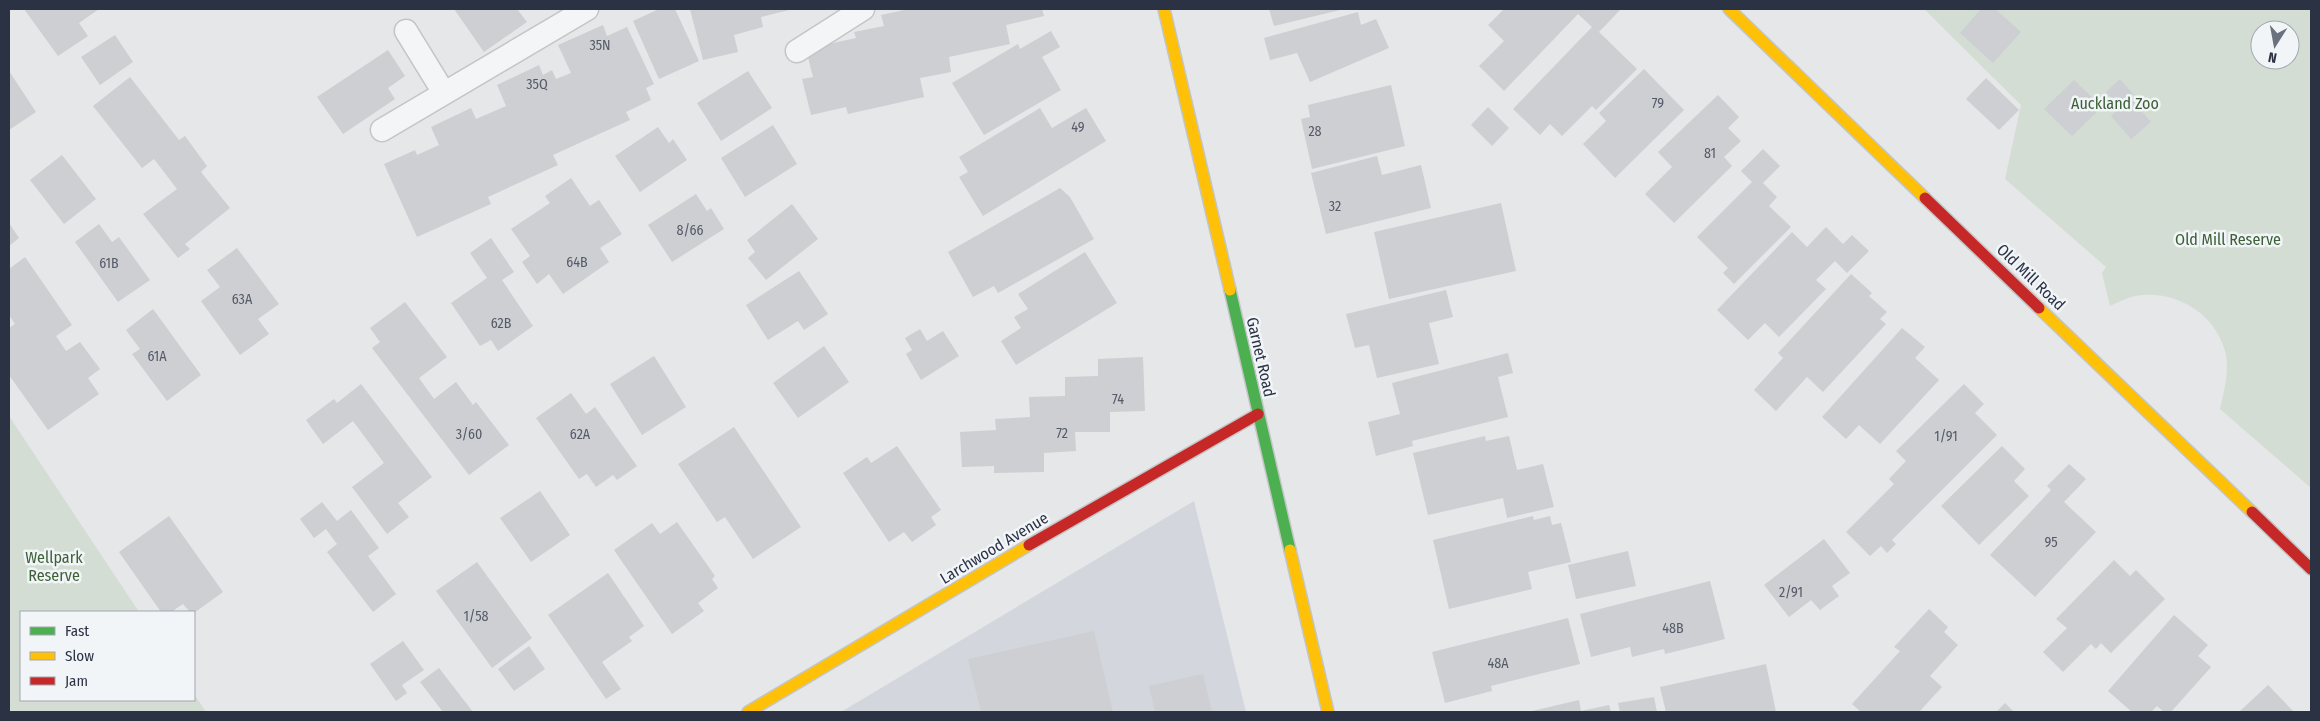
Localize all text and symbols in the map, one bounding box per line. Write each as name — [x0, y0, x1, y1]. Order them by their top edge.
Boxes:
north arrow — [2250, 20, 2300, 70]
house number: 35N — [589, 37, 611, 54]
text: N — [2267, 48, 2278, 66]
house number: 35Q — [526, 76, 548, 93]
park label: Auckland Zoo — [2071, 94, 2159, 113]
house number: 79 — [1652, 95, 1664, 112]
house number: 49 — [1071, 119, 1085, 136]
house number: 28 — [1308, 123, 1322, 140]
house number: 81 — [1704, 145, 1716, 162]
house number: 32 — [1329, 198, 1341, 215]
house number: 8/66 — [676, 222, 704, 239]
park label: Old Mill Reserve — [2175, 230, 2281, 249]
street label: Old Mill Road — [1993, 240, 2069, 314]
house number: 64B — [566, 254, 588, 271]
house number: 61B — [99, 255, 119, 272]
house number: 63A — [232, 291, 253, 308]
house number: 62B — [491, 315, 512, 332]
street label: Garnet Road — [1243, 315, 1279, 399]
house number: 61A — [147, 348, 167, 365]
house number: 74 — [1112, 391, 1124, 408]
house number: 72 — [1056, 425, 1068, 442]
house number: 3/60 — [456, 426, 482, 443]
house number: 62A — [570, 426, 591, 443]
house number: 1/91 — [1934, 428, 1958, 445]
street label: Larchwood Avenue — [936, 508, 1052, 588]
house number: 95 — [2044, 534, 2058, 551]
park label: Wellpark Reserve — [25, 548, 83, 585]
house number: 2/91 — [1779, 584, 1803, 601]
house number: 1/58 — [463, 608, 489, 625]
legend — [20, 611, 195, 701]
house number: 48B — [1662, 620, 1684, 637]
text: Fast — [65, 622, 89, 640]
text: Slow — [65, 647, 94, 665]
house number: 48A — [1487, 655, 1509, 672]
text: Jam — [65, 672, 88, 690]

